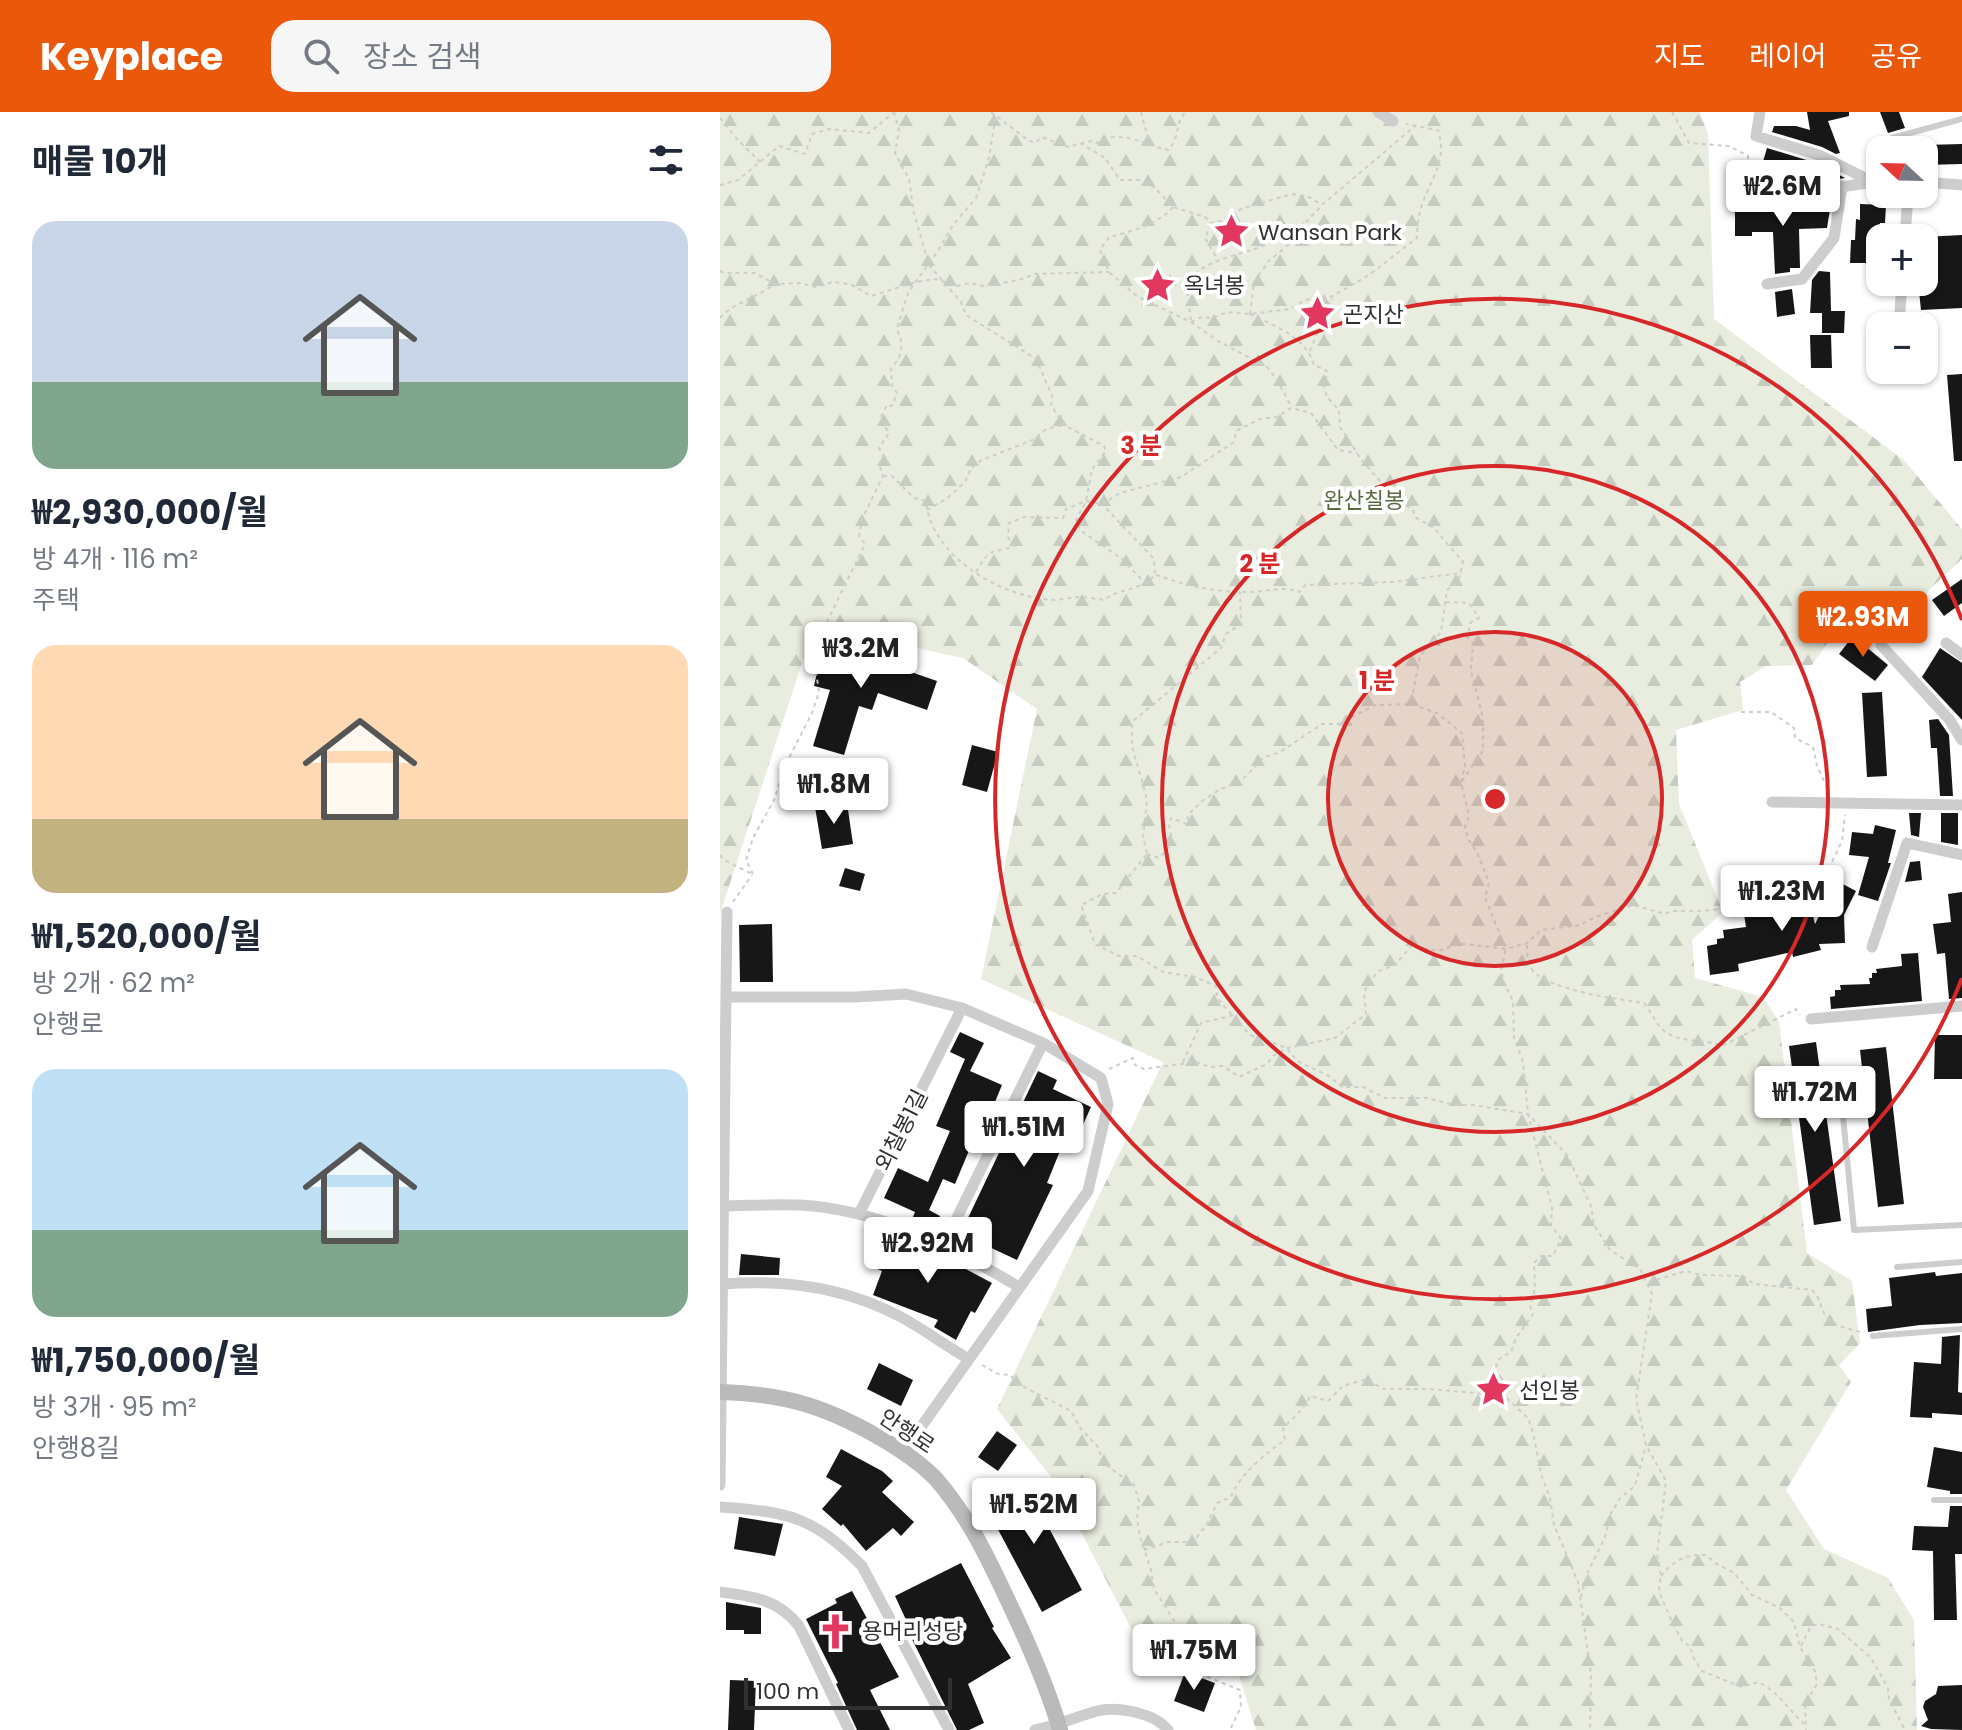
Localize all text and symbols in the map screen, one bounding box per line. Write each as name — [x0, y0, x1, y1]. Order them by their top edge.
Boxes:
search box — [271, 20, 831, 92]
text: Keyplace — [40, 30, 223, 83]
icon: search — [299, 34, 343, 78]
text: 장소 검색 — [363, 35, 482, 78]
text: 지도 — [1654, 37, 1705, 76]
text: 레이어 — [1749, 37, 1826, 76]
text: 공유 — [1870, 37, 1922, 76]
north arrow — [1866, 136, 1938, 208]
map controls — [1866, 136, 1938, 384]
text: 매물 10개 — [32, 137, 168, 185]
icon: filters — [644, 138, 688, 182]
pin: ₩2.6M — [1727, 160, 1839, 228]
text: ₩2.6M — [1744, 168, 1822, 204]
place icon: Wansan Park — [1213, 213, 1251, 251]
place label: Wansan Park — [1258, 217, 1403, 248]
button: + — [1866, 224, 1938, 296]
place icon: 옥녀봉 — [1139, 266, 1177, 304]
place label: 옥녀봉 — [1184, 270, 1245, 301]
icon: home — [288, 273, 432, 417]
place icon: 곤지산 — [1298, 295, 1336, 333]
place label: 곤지산 — [1343, 299, 1404, 330]
button: − — [1866, 312, 1938, 384]
text: 3 분 — [1120, 429, 1162, 462]
park label: 완산칠봉 — [1324, 485, 1404, 516]
text: ₩2,930,000/월 — [32, 488, 268, 536]
text: 방 4개 · 116 m² — [32, 541, 198, 577]
text: 2 분 — [1240, 547, 1280, 580]
text: 주택 — [32, 582, 80, 618]
pin: ₩2.93M — [1798, 591, 1928, 659]
text: ₩2.93M — [1816, 599, 1910, 635]
pin: ₩3.2M — [805, 622, 917, 690]
text: ₩3.2M — [822, 630, 900, 666]
text: 1 분 — [1359, 664, 1395, 697]
icon: home — [288, 697, 432, 841]
pin: ₩1.8M — [778, 758, 890, 826]
text: ₩1.8M — [797, 766, 871, 802]
centre of rings — [1481, 785, 1509, 813]
pin: ₩1.23M — [1717, 865, 1847, 933]
text: ₩1.23M — [1739, 873, 1825, 909]
text: ₩1,520,000/월 — [32, 912, 261, 960]
text: 방 2개 · 62 m² — [32, 965, 195, 1001]
text: 안행로 — [32, 1006, 104, 1042]
pin: ₩1.72M — [1750, 1066, 1880, 1134]
text: ₩1.72M — [1772, 1074, 1858, 1110]
street label: 외칠봉1길 — [868, 1084, 935, 1176]
pin: ₩1.51M — [959, 1101, 1089, 1169]
text: ₩1.51M — [983, 1109, 1066, 1145]
icon: home — [288, 1121, 432, 1265]
pin: ₩2.92M — [863, 1217, 993, 1285]
text: ₩2.92M — [882, 1225, 974, 1261]
text: ₩1,750,000/월 — [32, 1336, 260, 1384]
place icon: 선인봉 — [1474, 1371, 1512, 1409]
place label: 선인봉 — [1519, 1375, 1580, 1406]
text: 방 3개 · 95 m² — [32, 1389, 197, 1425]
street label: 안행로 — [873, 1402, 941, 1461]
text: 안행8길 — [32, 1430, 120, 1466]
pin: ₩1.52M — [969, 1478, 1099, 1546]
text: ₩1.52M — [990, 1486, 1078, 1522]
church icon: 용머리성당 — [817, 1612, 855, 1650]
place label: 용머리성당 — [862, 1616, 963, 1647]
pin: ₩1.75M — [1129, 1624, 1259, 1692]
text: ₩1.75M — [1150, 1632, 1238, 1668]
scale bar — [744, 1674, 952, 1710]
text: 100 m — [756, 1676, 819, 1707]

